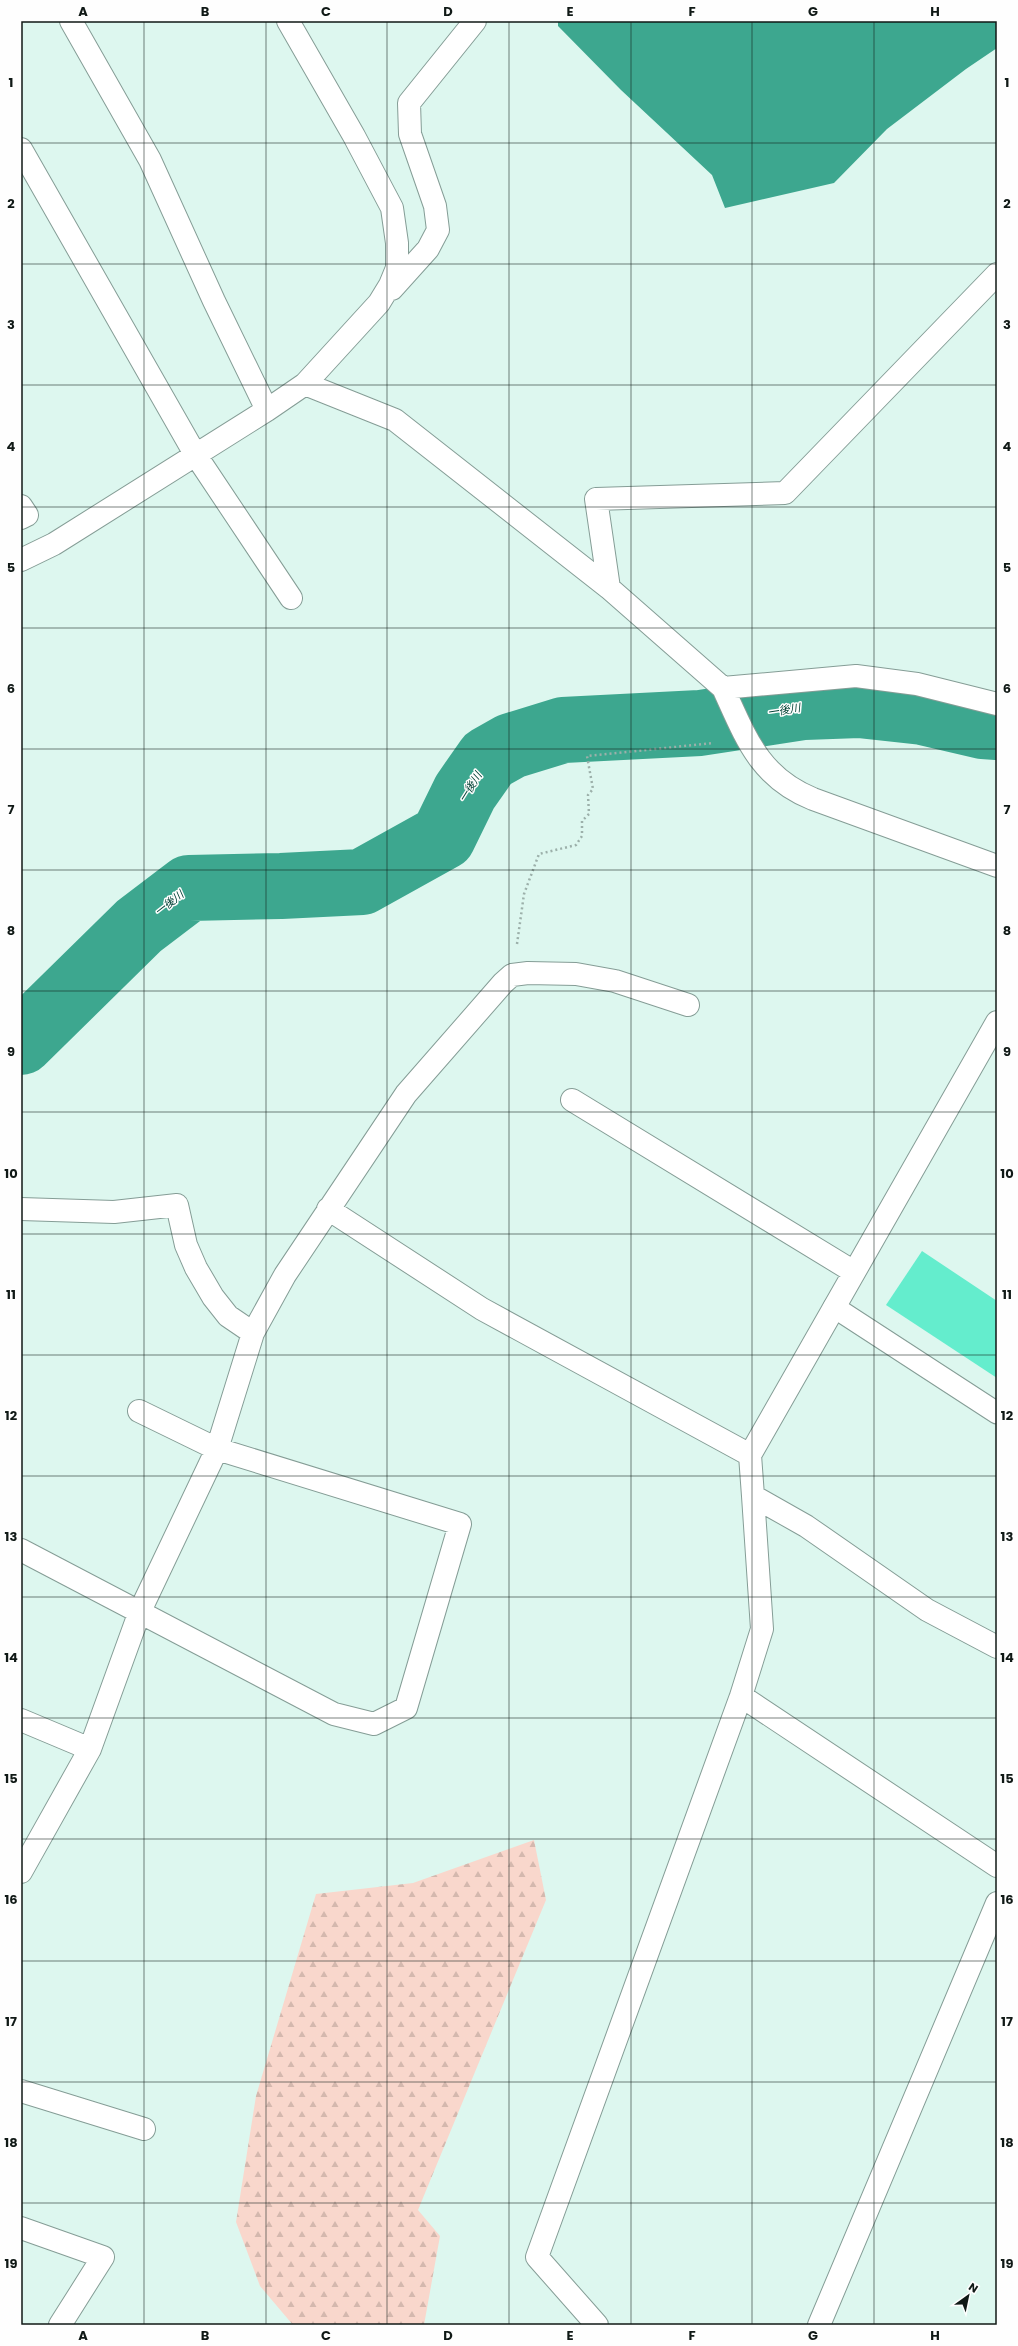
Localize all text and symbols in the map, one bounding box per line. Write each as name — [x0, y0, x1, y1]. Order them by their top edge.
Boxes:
text: A — [78, 2, 88, 21]
text: B — [201, 2, 210, 21]
text: C — [321, 2, 331, 21]
text: D — [443, 2, 453, 21]
text: E — [566, 2, 574, 21]
text: F — [688, 2, 696, 21]
text: G — [808, 2, 818, 21]
text: H — [930, 2, 940, 21]
text: 1 — [9, 73, 13, 92]
text: 1 — [1005, 73, 1009, 92]
text: 2 — [7, 194, 15, 213]
text: 2 — [1003, 194, 1011, 213]
text: 3 — [7, 315, 15, 334]
text: 3 — [1003, 315, 1011, 334]
text: 4 — [7, 437, 16, 456]
text: 4 — [1003, 437, 1012, 456]
text: 5 — [7, 558, 15, 577]
text: 5 — [1003, 558, 1011, 577]
text: 6 — [7, 679, 15, 698]
text: 6 — [1003, 679, 1011, 698]
water label: 一後川 — [766, 699, 803, 720]
water label: 一後川 — [454, 768, 486, 805]
text: 7 — [8, 800, 15, 819]
text: 7 — [1004, 800, 1011, 819]
water label: 一後川 — [151, 886, 188, 919]
text: 8 — [7, 921, 15, 940]
text: 8 — [1003, 921, 1011, 940]
text: 9 — [7, 1042, 15, 1061]
text: 9 — [1003, 1042, 1011, 1061]
text: 10 — [4, 1164, 18, 1183]
text: 10 — [1000, 1164, 1014, 1183]
text: 11 — [6, 1285, 16, 1304]
text: 11 — [1002, 1285, 1012, 1304]
text: 12 — [5, 1406, 18, 1425]
text: 12 — [1001, 1406, 1014, 1425]
text: 13 — [5, 1527, 18, 1546]
text: 13 — [1001, 1527, 1014, 1546]
text: 14 — [4, 1648, 18, 1667]
text: 14 — [1000, 1648, 1014, 1667]
text: 15 — [4, 1769, 18, 1788]
text: 15 — [1000, 1769, 1014, 1788]
text: 16 — [4, 1890, 18, 1909]
text: 16 — [1000, 1890, 1014, 1909]
text: 17 — [5, 2012, 17, 2031]
text: 17 — [1001, 2012, 1013, 2031]
text: 18 — [4, 2133, 18, 2152]
text: 18 — [1000, 2133, 1014, 2152]
text: 19 — [5, 2254, 17, 2273]
text: 19 — [1001, 2254, 1013, 2273]
north arrow — [948, 2276, 988, 2316]
text: N — [966, 2279, 981, 2297]
text: A — [78, 2326, 88, 2345]
text: B — [201, 2326, 210, 2345]
text: C — [321, 2326, 331, 2345]
text: D — [443, 2326, 453, 2345]
text: E — [566, 2326, 574, 2345]
text: F — [688, 2326, 696, 2345]
text: G — [808, 2326, 818, 2345]
text: H — [930, 2326, 940, 2345]

